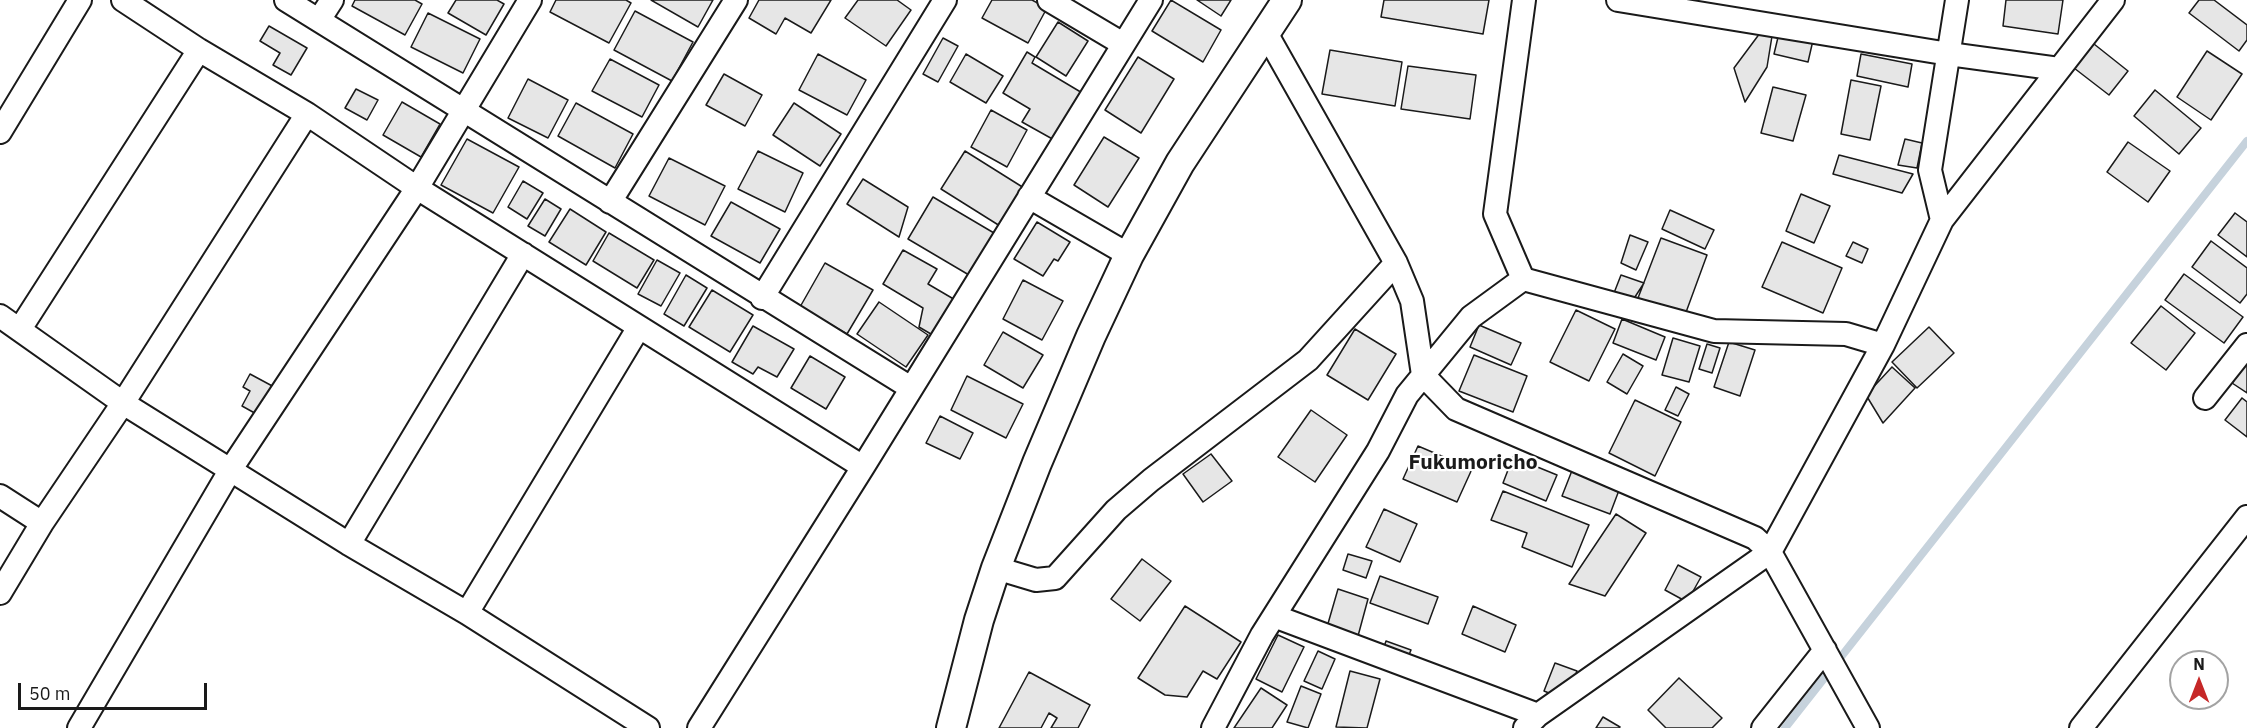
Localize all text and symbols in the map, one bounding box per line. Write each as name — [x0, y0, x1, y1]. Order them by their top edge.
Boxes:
district label: Fukumoricho — [1408, 450, 1538, 476]
north arrow — [2169, 650, 2229, 710]
text: N — [2193, 654, 2205, 674]
scale bar — [21, 671, 210, 709]
text: 50 m — [29, 682, 71, 705]

